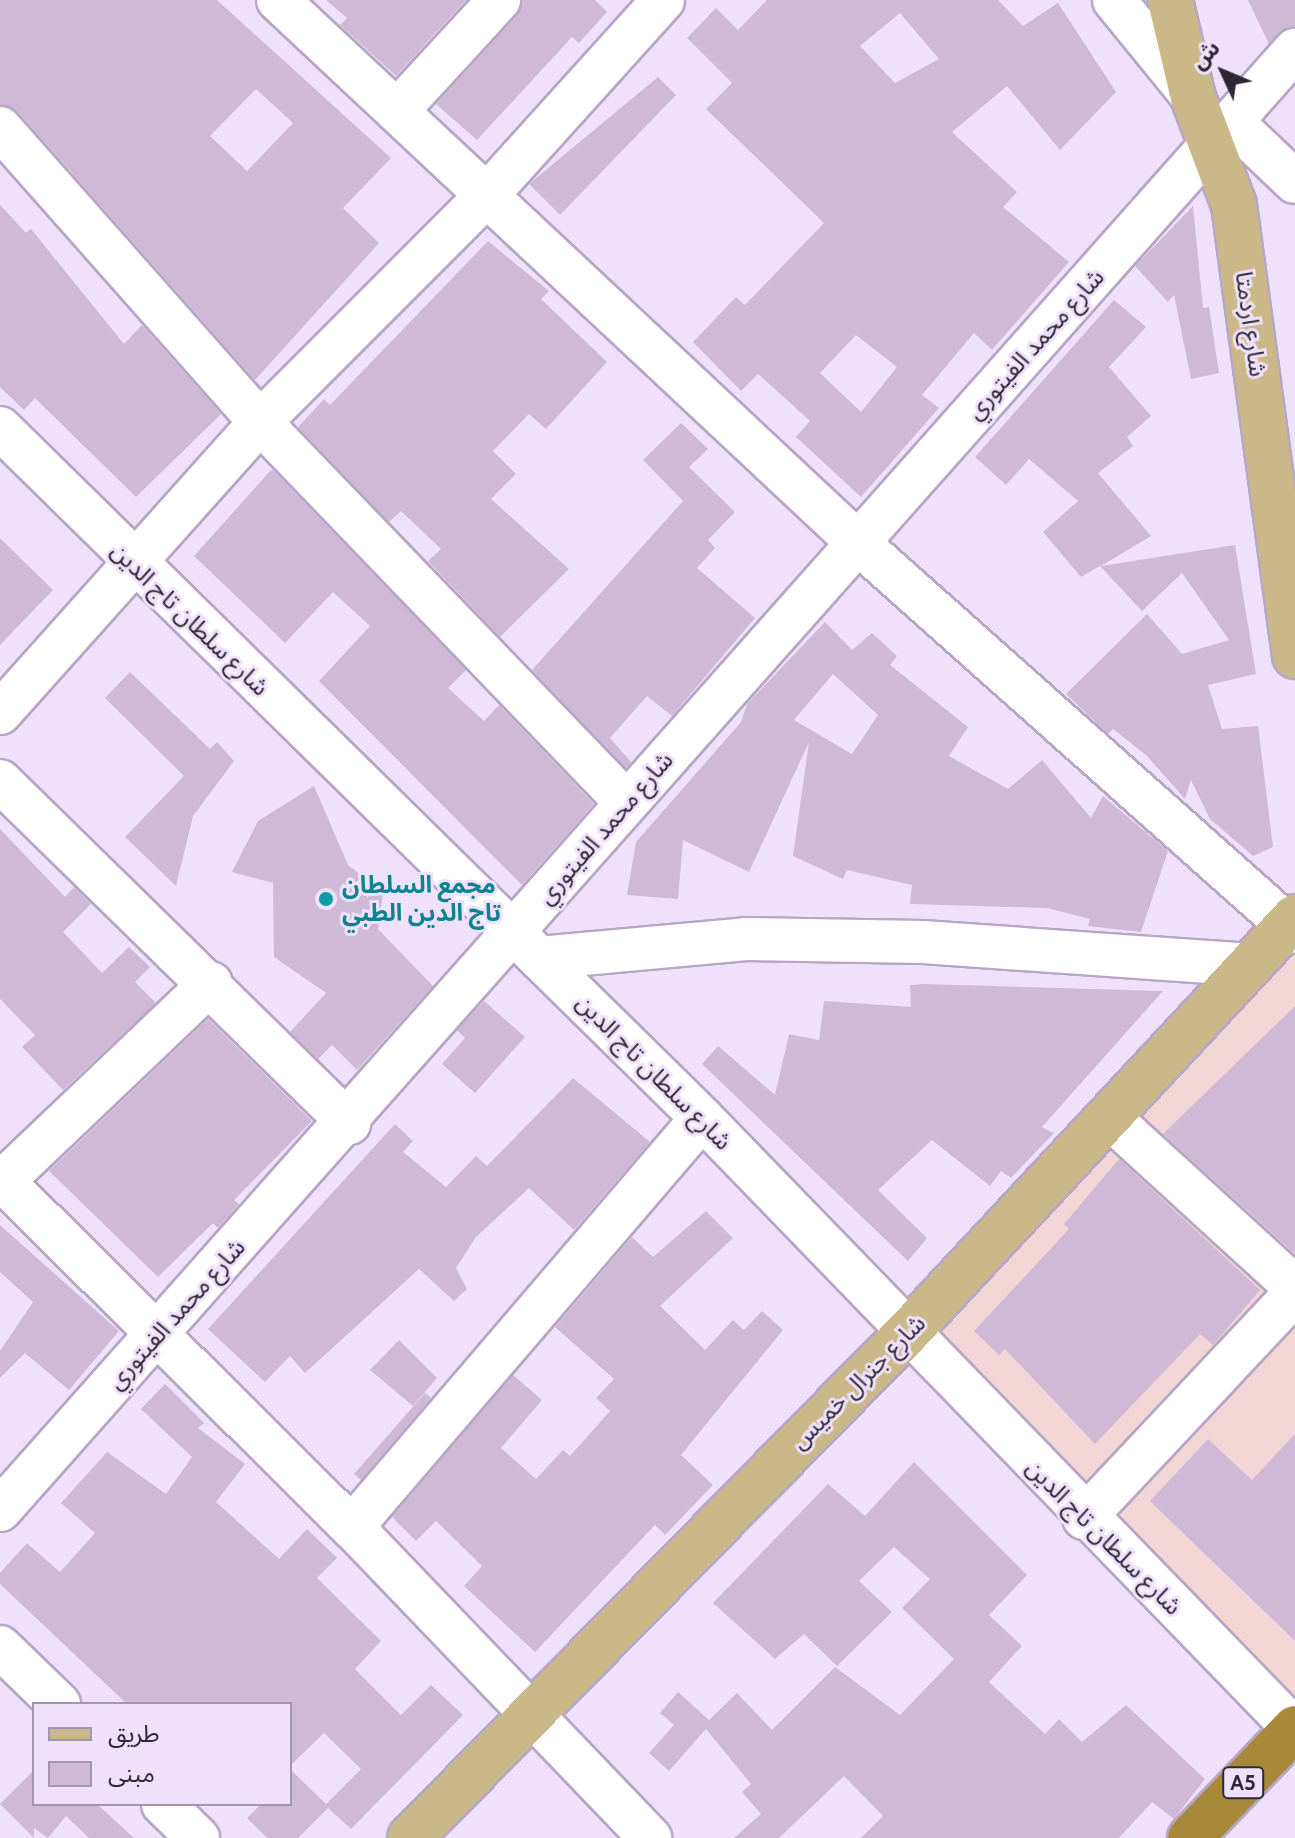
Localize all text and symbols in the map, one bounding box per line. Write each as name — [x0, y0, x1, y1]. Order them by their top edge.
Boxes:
north arrow — [1183, 32, 1263, 112]
text: ش — [1185, 35, 1226, 75]
street label: شارع محمد الفيتوري — [960, 263, 1110, 425]
street label: شارع اردمتا — [1229, 270, 1273, 378]
street label: شارع سلطان تاج الدين — [105, 536, 275, 702]
street label: شارع محمد الفيتوري — [531, 746, 679, 910]
place label: مجمع السلطان تاج الدين الطبي — [342, 871, 501, 927]
marker: مجمع السلطان تاج الدين الطبي — [317, 890, 335, 908]
street label: شارع سلطان تاج الدين — [570, 988, 738, 1156]
street label: شارع محمد الفيتوري — [101, 1233, 251, 1395]
street label: شارع جنرال خميس — [785, 1309, 931, 1455]
street label: شارع سلطان تاج الدين — [1020, 1453, 1188, 1621]
legend — [32, 1702, 292, 1806]
text: طريق — [108, 1719, 160, 1748]
text: مبنى — [108, 1759, 155, 1788]
road number: A5 — [1221, 1765, 1265, 1801]

